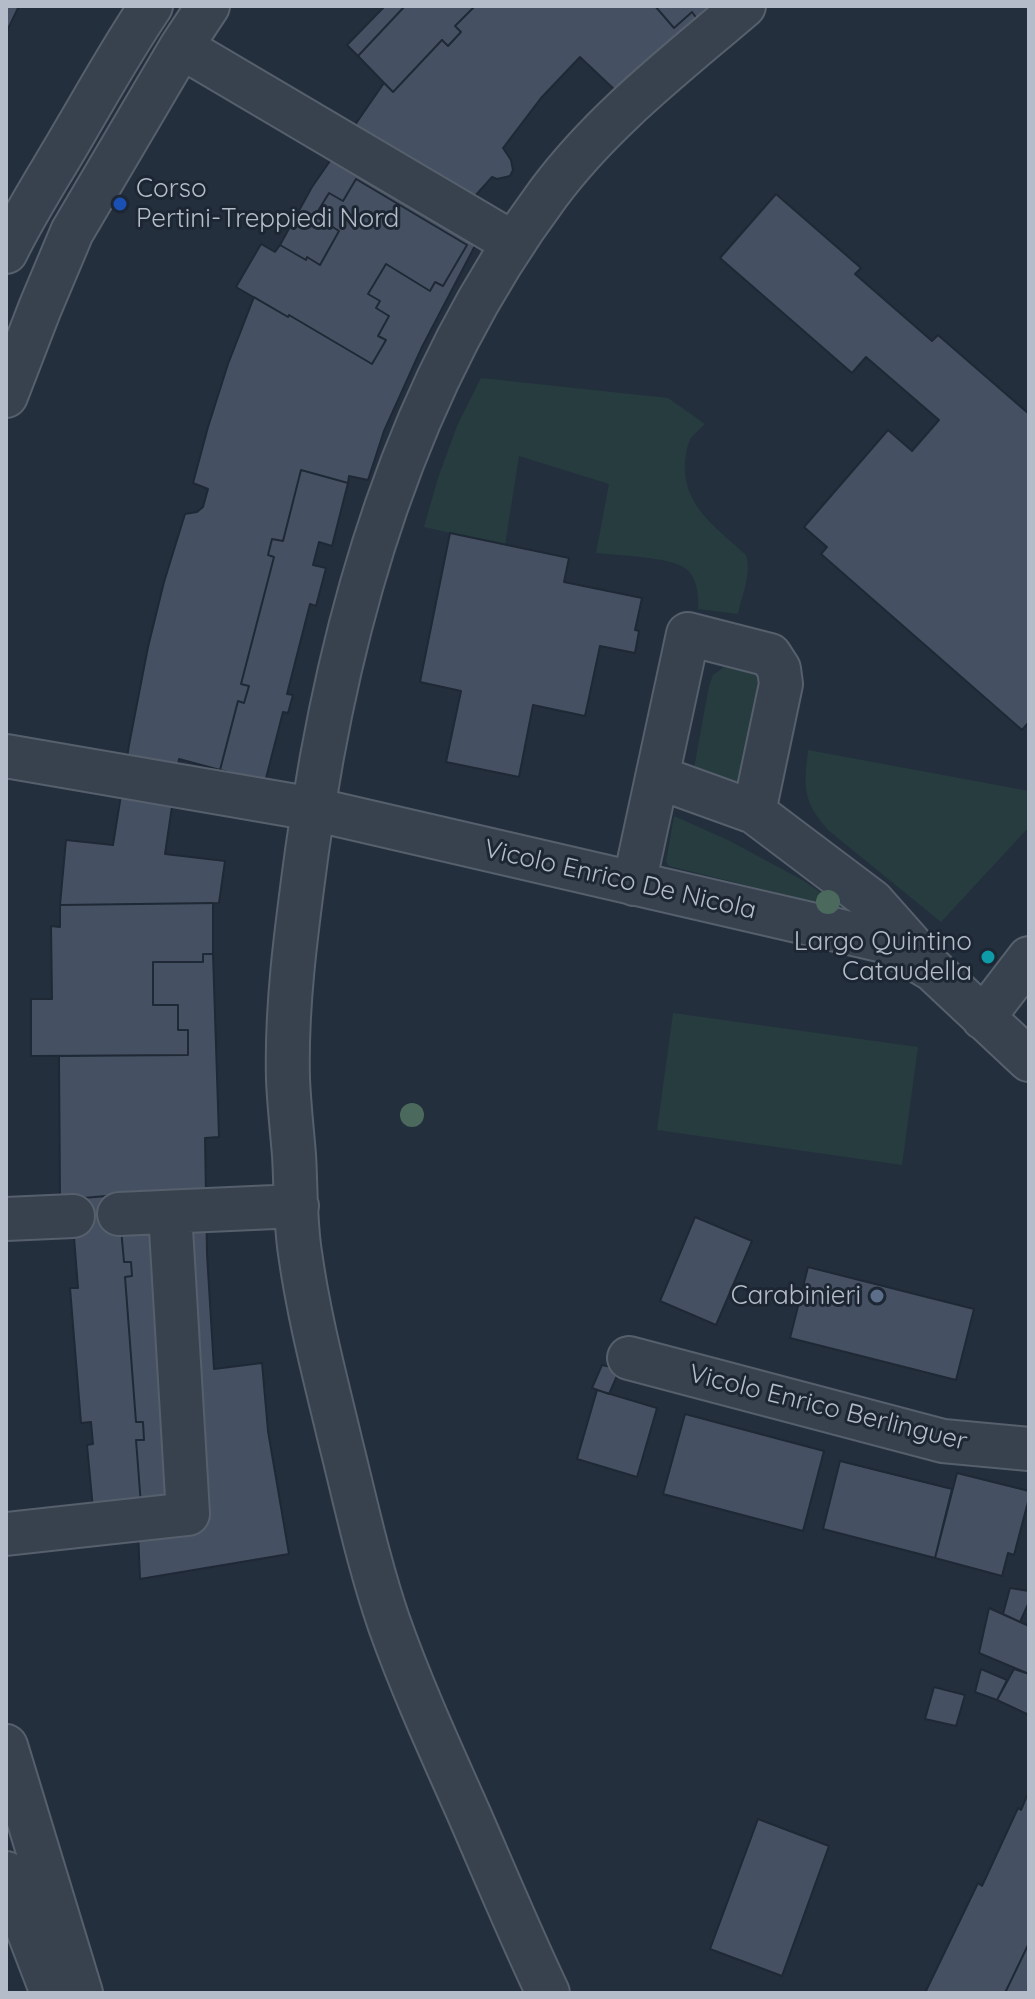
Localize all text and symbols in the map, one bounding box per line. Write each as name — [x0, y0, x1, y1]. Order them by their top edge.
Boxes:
place label: Corso Pertini-Treppiedi Nord — [136, 173, 399, 234]
marker: Corso Pertini-Treppiedi Nord — [111, 195, 129, 213]
street label: Vicolo Enrico De Nicola — [481, 834, 759, 926]
place label: Largo Quintino Cataudella — [794, 926, 972, 988]
marker: Largo Quintino Cataudella — [979, 948, 997, 966]
place label: Carabinieri — [731, 1280, 861, 1312]
marker: Carabinieri — [868, 1287, 886, 1305]
street label: Vicolo Enrico Berlinguer — [686, 1358, 970, 1458]

